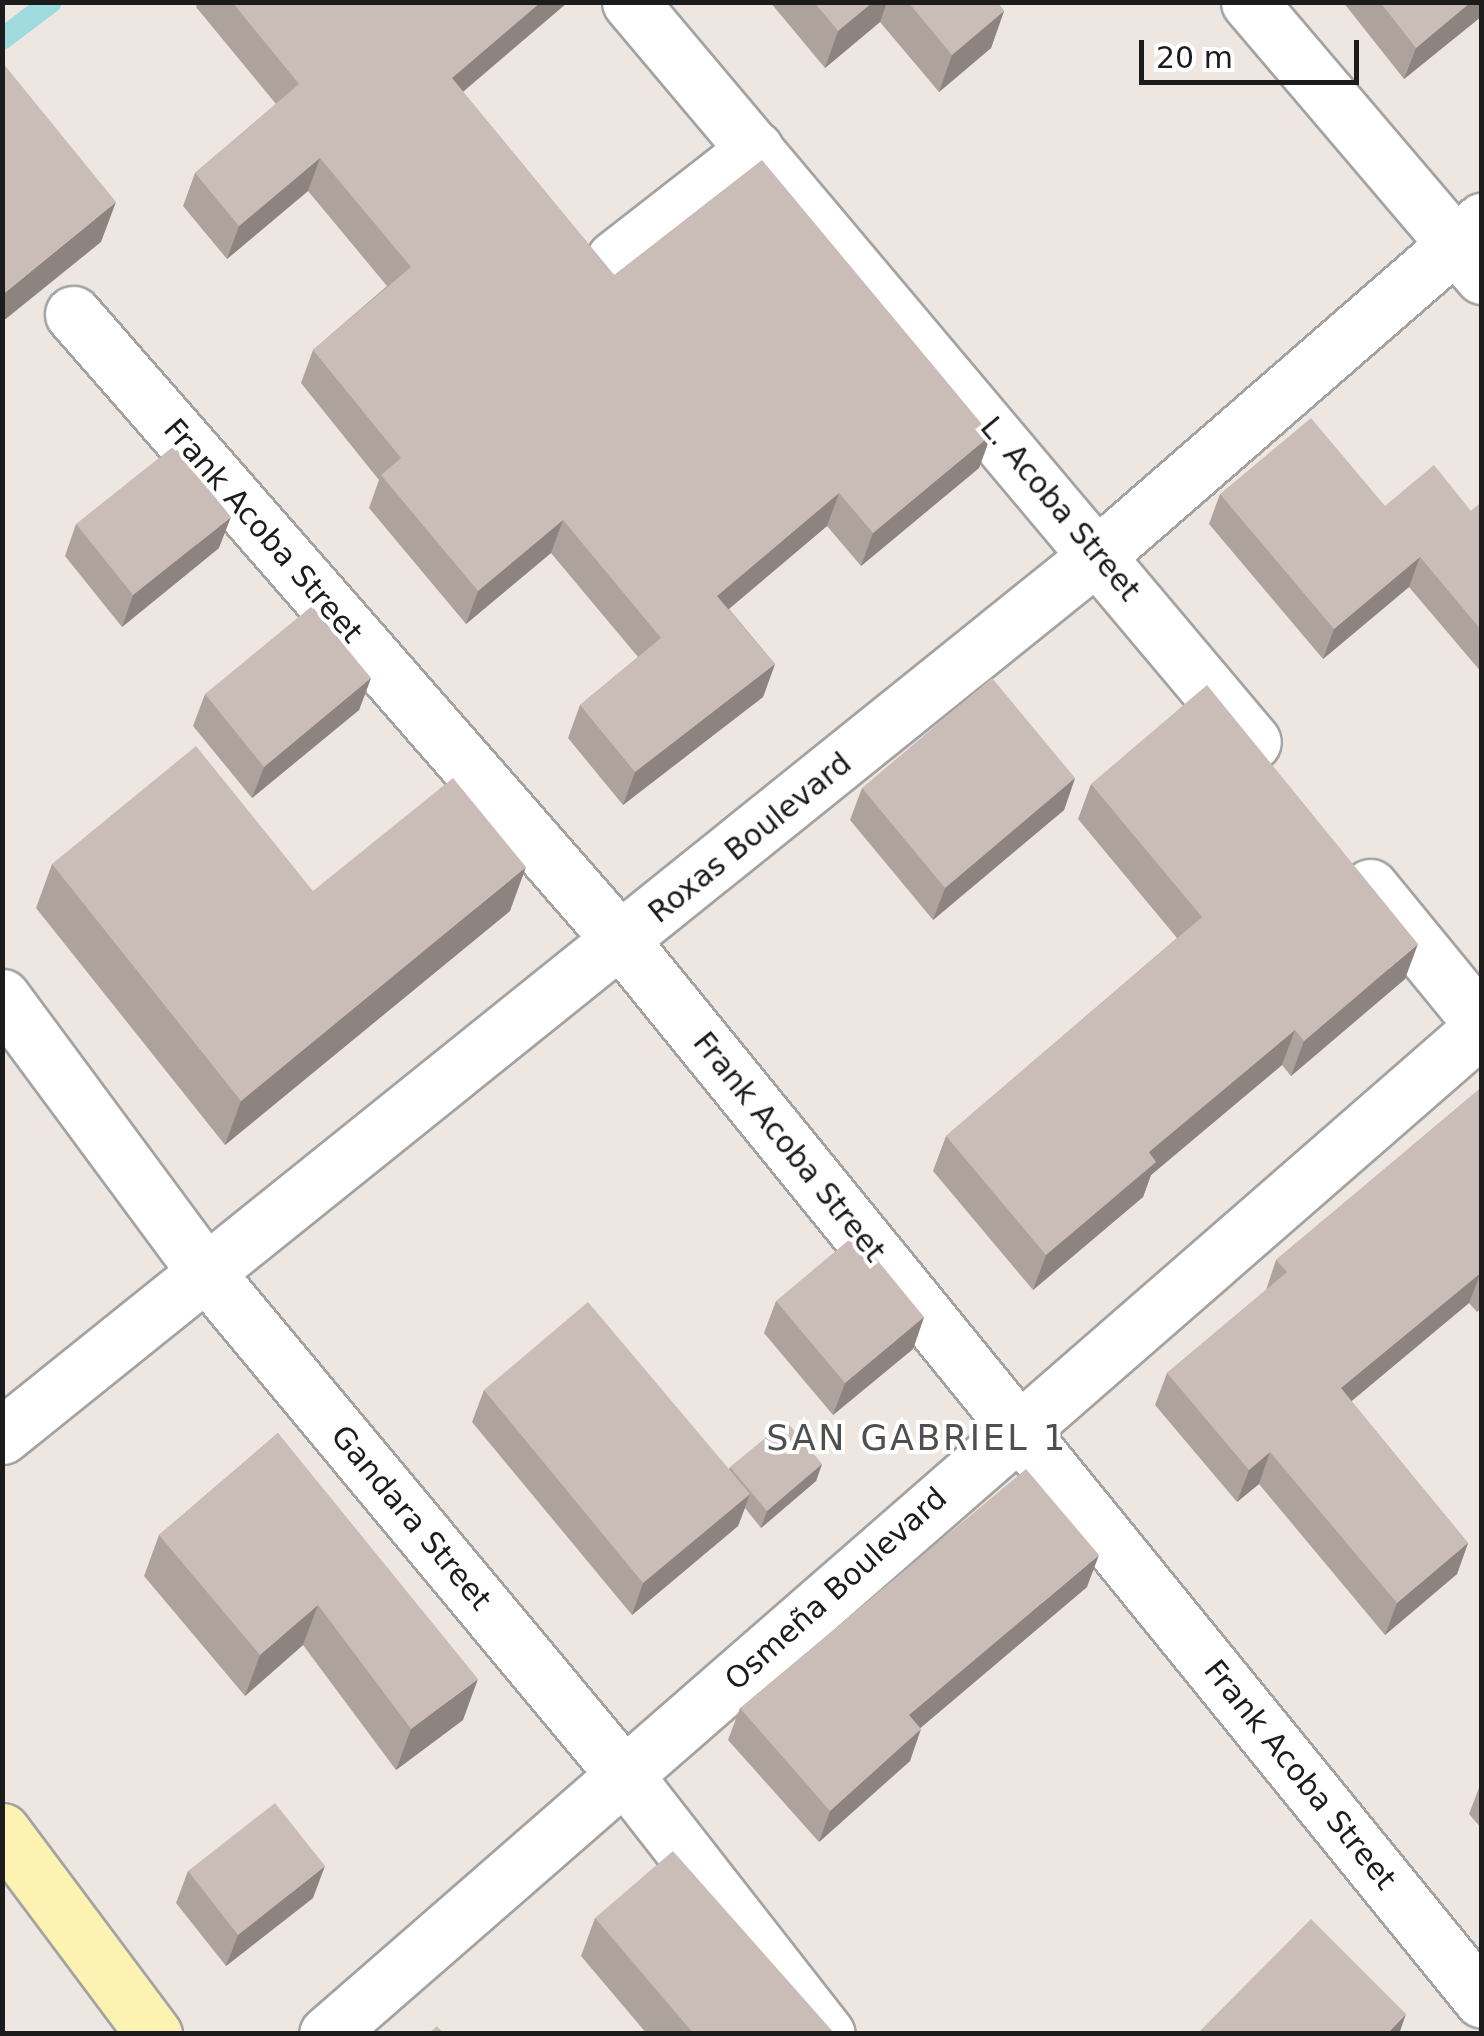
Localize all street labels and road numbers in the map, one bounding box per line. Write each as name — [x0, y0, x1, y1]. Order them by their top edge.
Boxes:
street label: L. Acoba Street — [973, 410, 1147, 608]
street label: Frank Acoba Street — [156, 412, 370, 650]
street label: Roxas Boulevard — [642, 745, 858, 931]
street label: Frank Acoba Street — [685, 1025, 893, 1269]
street label: Gandara Street — [323, 1419, 499, 1617]
street label: Osmeña Boulevard — [718, 1480, 954, 1698]
street label: Frank Acoba Street — [1196, 1653, 1404, 1897]

